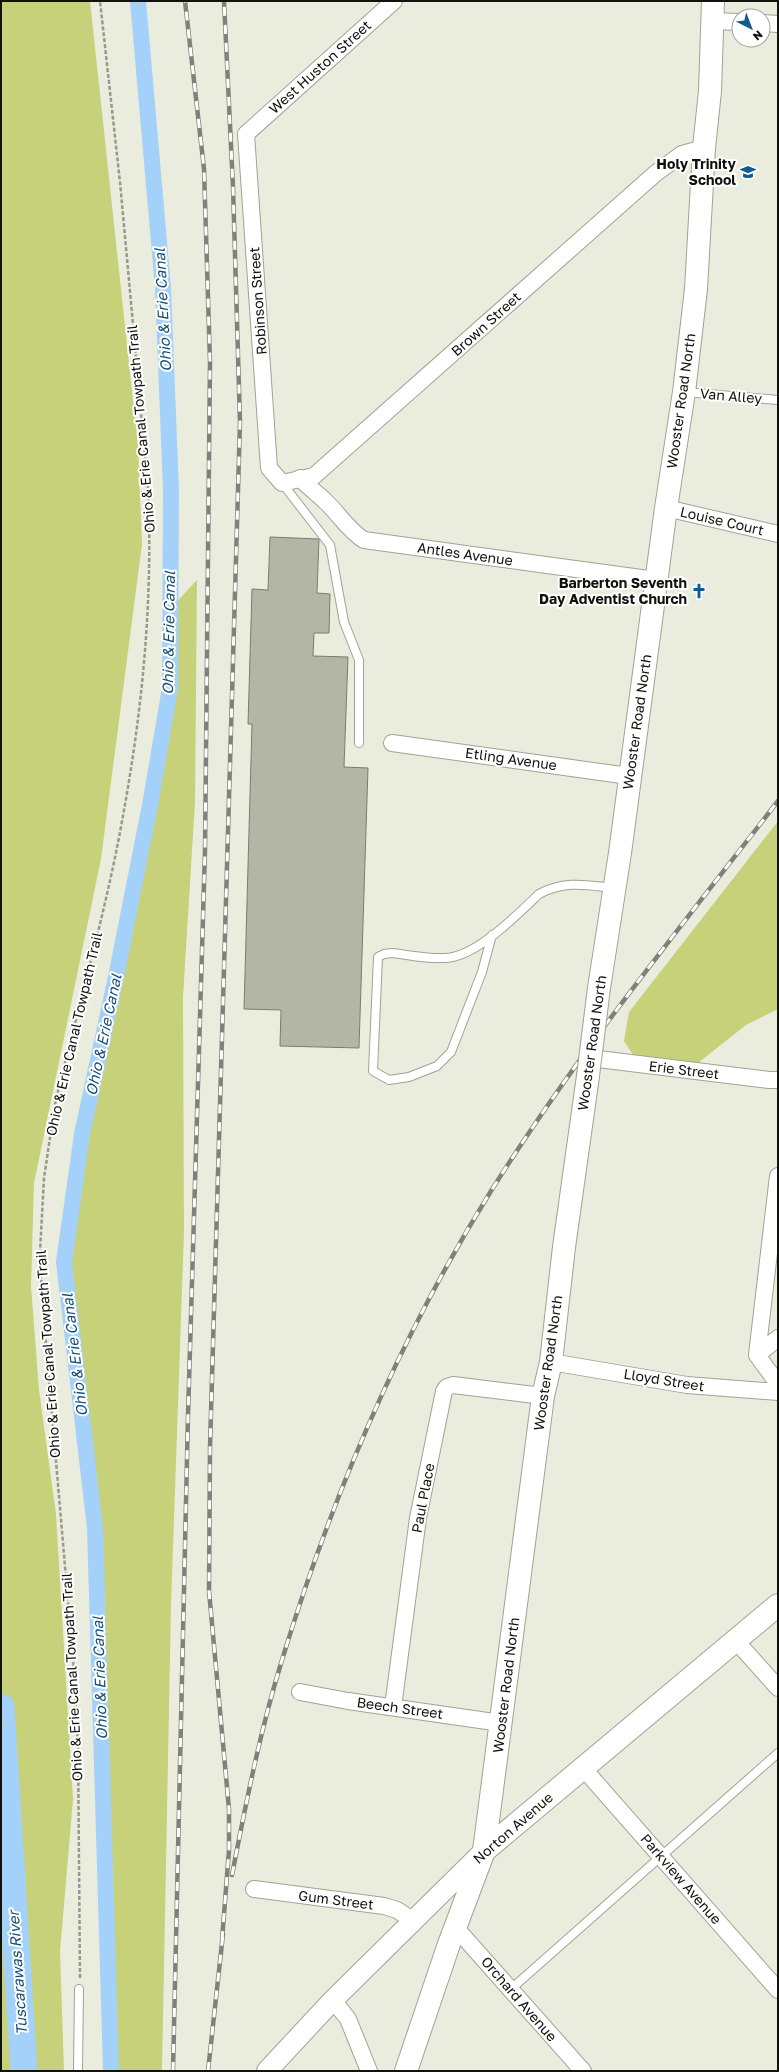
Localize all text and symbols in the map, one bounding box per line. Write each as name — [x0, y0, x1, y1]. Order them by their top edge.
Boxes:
north arrow — [731, 8, 771, 48]
street label: West Huston Street — [265, 16, 374, 117]
text: N — [751, 28, 765, 43]
place label: Holy Trinity School — [656, 155, 737, 188]
school or university icon: Holy Trinity School — [739, 163, 757, 181]
water label: Ohio & Erie Canal — [150, 247, 174, 372]
street label: Robinson Street — [245, 247, 270, 356]
street label: Brown Street — [447, 288, 524, 359]
street label: Ohio & Erie Canal Towpath Trail — [123, 324, 158, 534]
street label: Wooster Road North — [663, 332, 698, 470]
street label: Van Alley — [699, 384, 763, 407]
street label: Louise Court — [679, 503, 766, 538]
street label: Antles Avenue — [416, 538, 514, 569]
water label: Ohio & Erie Canal — [158, 570, 178, 695]
place label: Barberton Seventh Day Adventist Church — [539, 574, 687, 607]
church icon: Barberton Seventh Day Adventist Church — [690, 582, 708, 600]
street label: Wooster Road North — [619, 653, 654, 791]
street label: Etling Avenue — [464, 744, 558, 773]
street label: Ohio & Erie Canal Towpath Trail — [42, 930, 106, 1138]
water label: Ohio & Erie Canal — [82, 973, 126, 1097]
street label: Wooster Road North — [574, 974, 609, 1112]
street label: Erie Street — [648, 1057, 720, 1082]
street label: Ohio & Erie Canal Towpath Trail — [32, 1249, 63, 1459]
water label: Ohio & Erie Canal — [57, 1292, 90, 1418]
street label: Wooster Road North — [530, 1294, 565, 1432]
street label: Lloyd Street — [623, 1365, 706, 1394]
street label: Paul Place — [407, 1462, 438, 1534]
street label: Ohio & Erie Canal Towpath Trail — [58, 1572, 85, 1782]
water label: Ohio & Erie Canal — [88, 1615, 110, 1740]
street label: Wooster Road North — [489, 1616, 522, 1754]
street label: Beech Street — [356, 1693, 444, 1722]
street label: Norton Avenue — [469, 1788, 556, 1867]
street label: Parkview Avenue — [637, 1830, 725, 1927]
street label: Gum Street — [297, 1886, 375, 1913]
water label: Tuscarawas River — [4, 1908, 30, 2036]
street label: Orchard Avenue — [478, 1953, 561, 2045]

